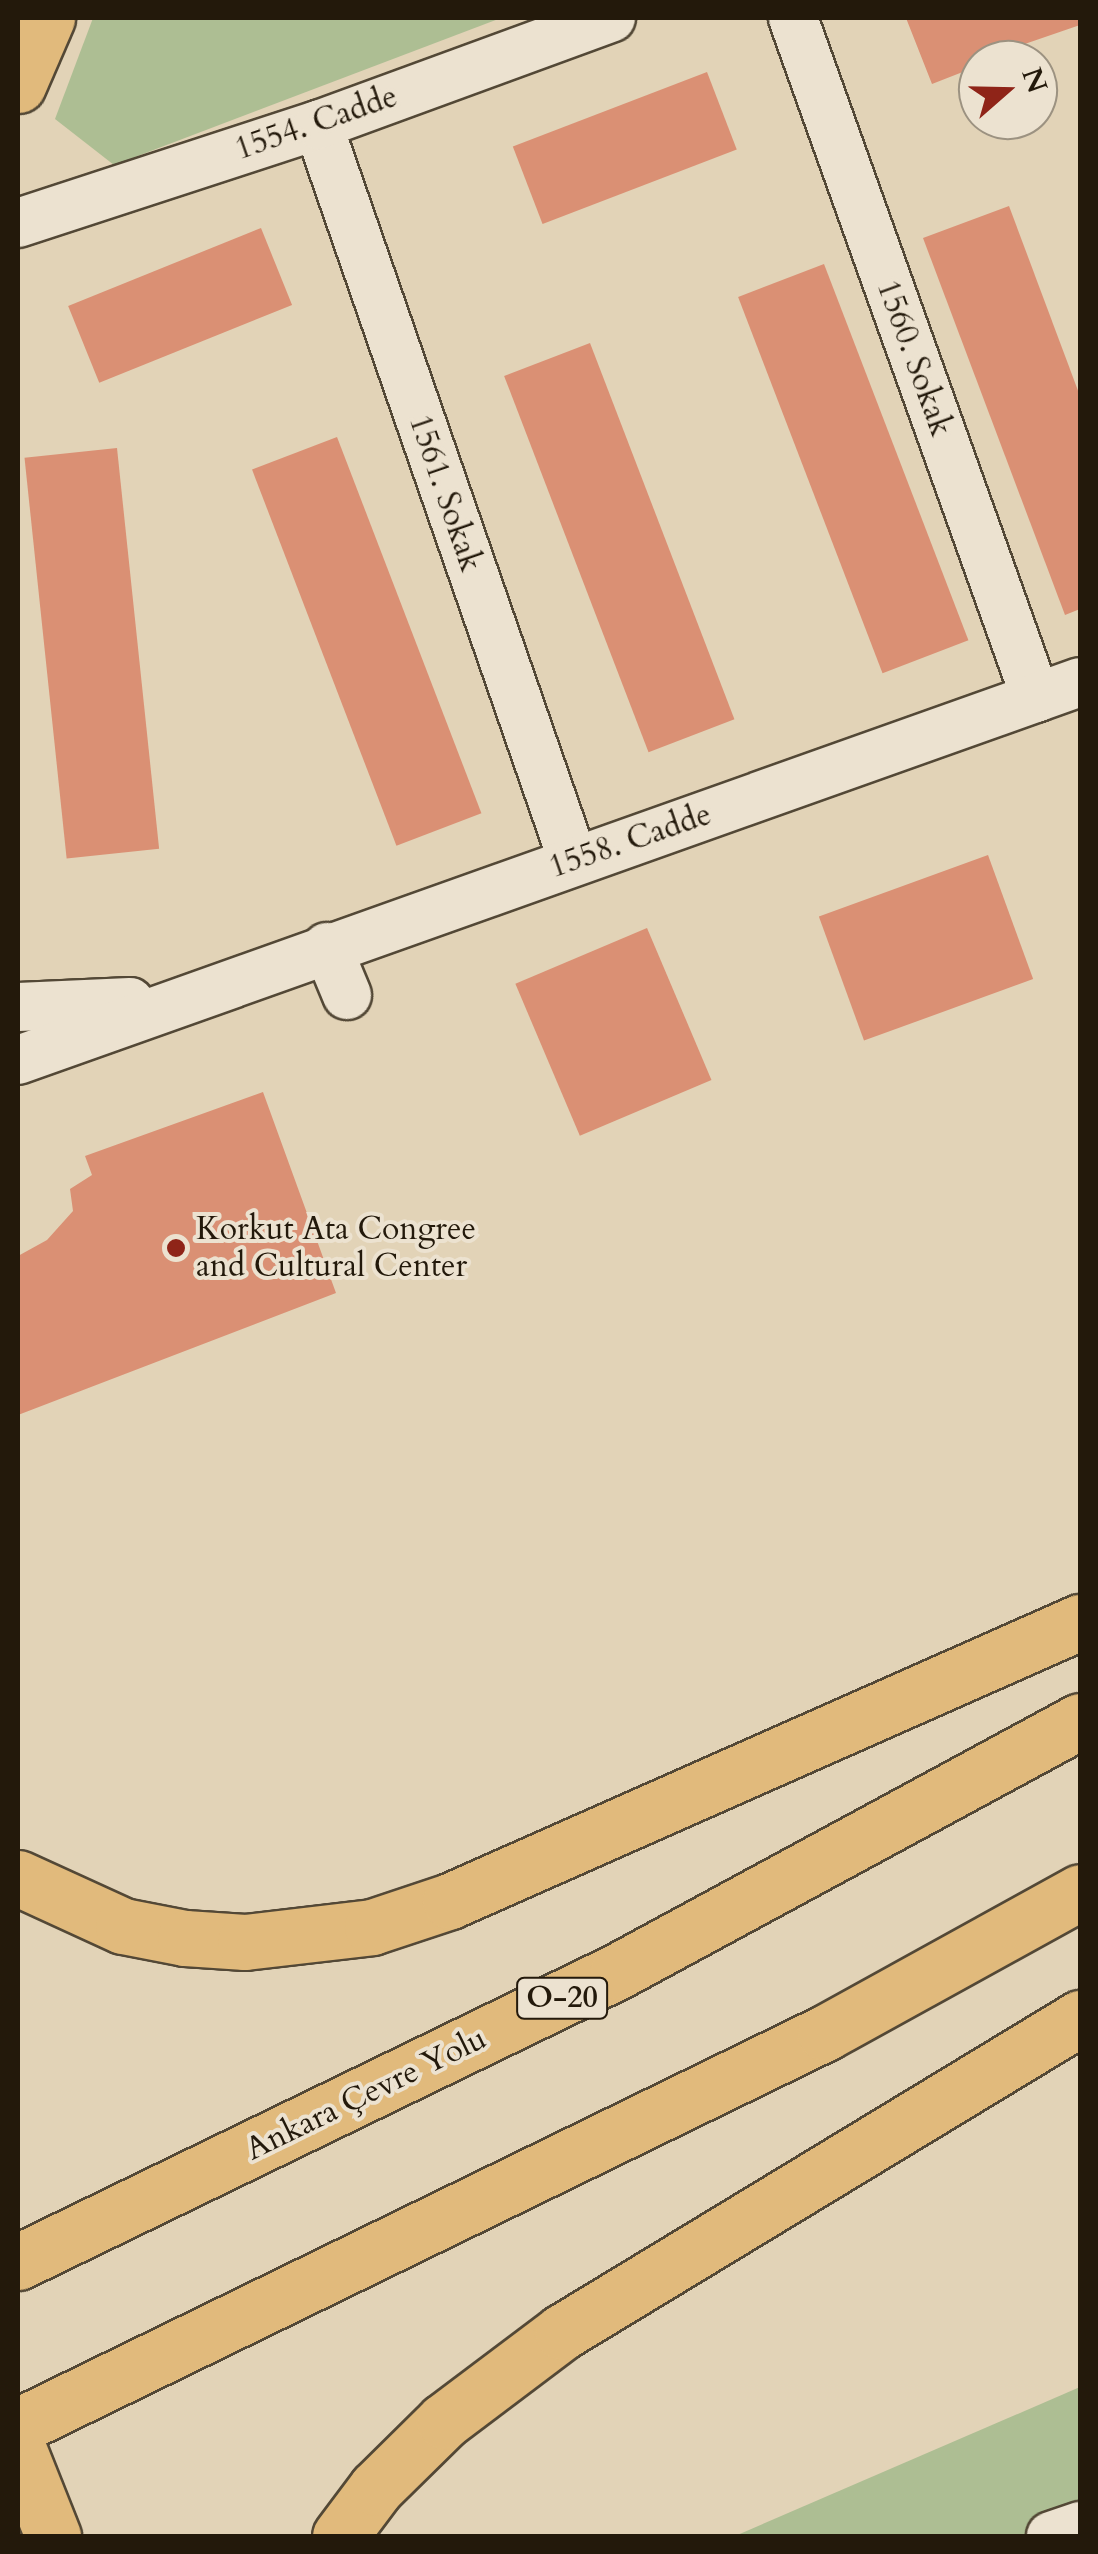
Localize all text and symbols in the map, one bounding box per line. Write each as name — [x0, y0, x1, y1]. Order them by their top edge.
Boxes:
north arrow — [958, 40, 1058, 140]
text: N — [1012, 63, 1056, 98]
street label: 1554. Cadde — [230, 77, 402, 169]
street label: 1560. Sokak — [868, 275, 960, 441]
street label: 1561. Sokak — [400, 409, 490, 577]
street label: 1558. Cadde — [544, 795, 716, 887]
place label: Korkut Ata Congree and Cultural Center — [196, 1211, 476, 1286]
marker: Korkut Ata Congree and Cultural Center — [165, 1237, 187, 1259]
road number: O-20 — [514, 1973, 610, 2023]
street label: Ankara Çevre Yolu — [239, 2019, 493, 2169]

